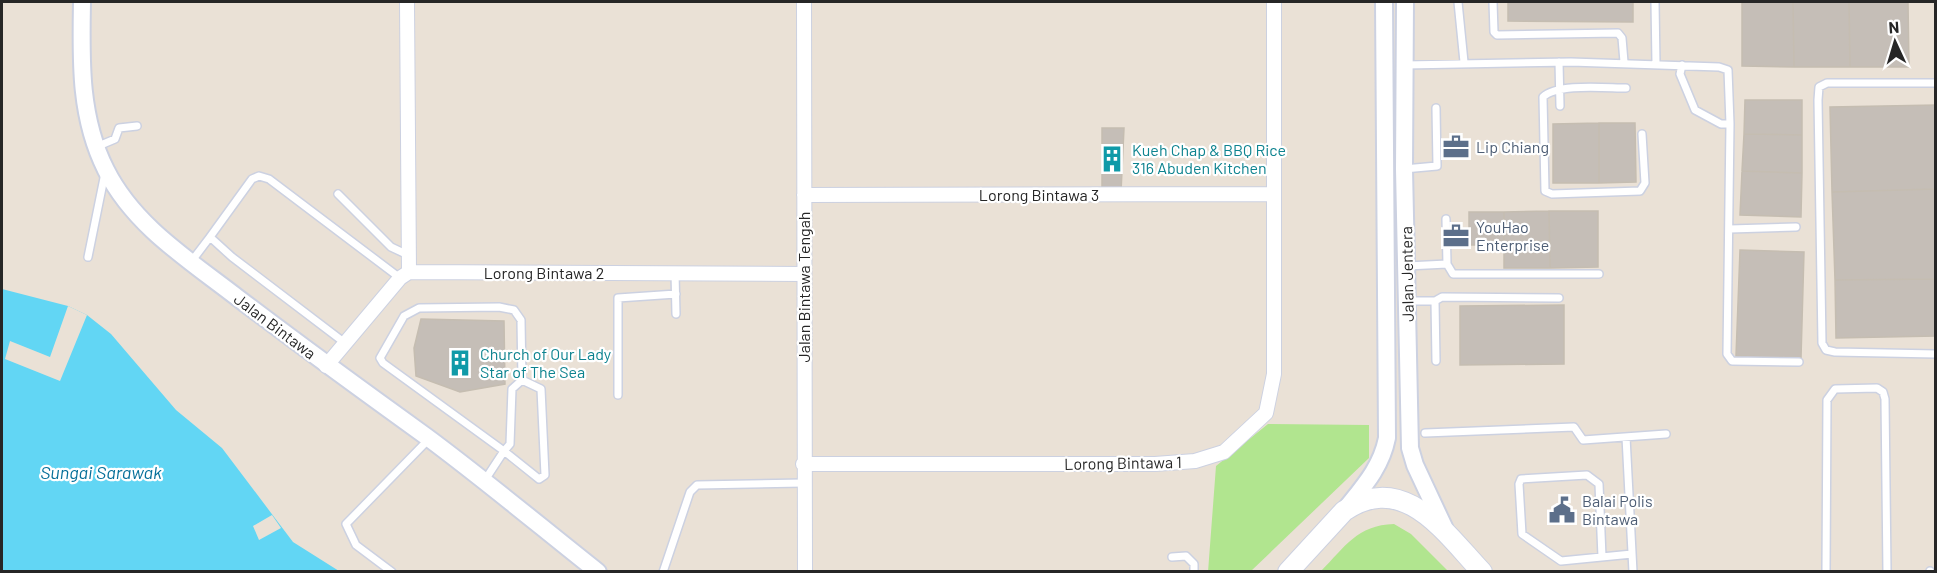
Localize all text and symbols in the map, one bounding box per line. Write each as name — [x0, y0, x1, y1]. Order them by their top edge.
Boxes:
north arrow — [1865, 12, 1925, 72]
text: N — [1888, 17, 1900, 36]
office icon: Lip Chiang — [1441, 132, 1471, 162]
place label: Lip Chiang — [1476, 137, 1549, 156]
place label: Kueh Chap & BBQ Rice 316 Abuden Kitchen — [1132, 140, 1286, 177]
building icon: Kueh Chap & BBQ Rice 316 Abuden Kitchen — [1097, 144, 1127, 174]
street label: Lorong Bintawa 3 — [979, 185, 1099, 204]
street label: Jalan Bintawa Tengah — [794, 212, 813, 362]
place label: YouHao Enterprise — [1476, 217, 1549, 254]
office icon: YouHao Enterprise — [1441, 221, 1471, 251]
street label: Jalan Jentera — [1396, 226, 1417, 322]
street label: Lorong Bintawa 2 — [484, 263, 604, 282]
street label: Jalan Bintawa — [231, 289, 320, 362]
place label: Church of Our Lady Star of The Sea — [480, 344, 612, 381]
building icon: Church of Our Lady Star of The Sea — [445, 348, 475, 378]
street label: Lorong Bintawa 1 — [1064, 452, 1182, 473]
water label: Sungai Sarawak — [40, 461, 162, 483]
place label: Balai Polis Bintawa — [1582, 491, 1653, 528]
public building icon: Balai Polis Bintawa — [1547, 495, 1577, 525]

